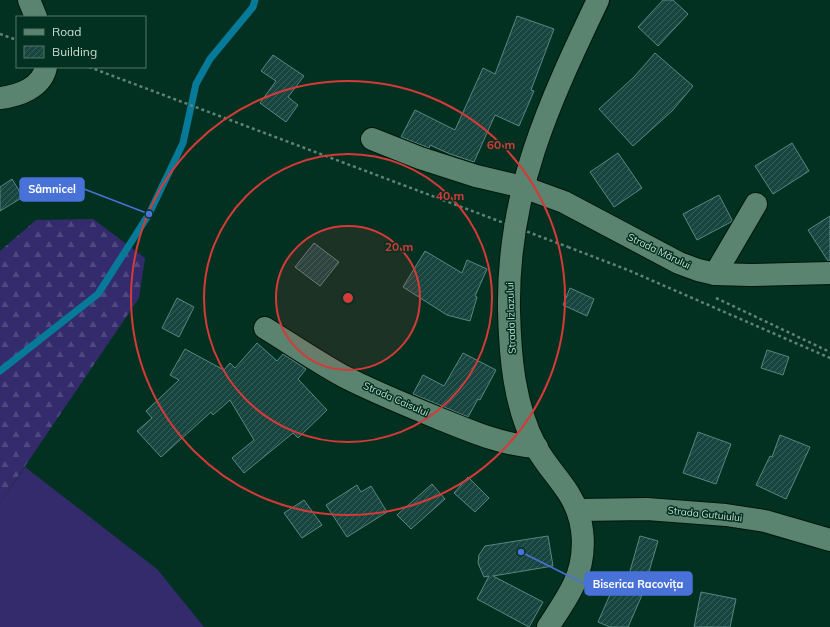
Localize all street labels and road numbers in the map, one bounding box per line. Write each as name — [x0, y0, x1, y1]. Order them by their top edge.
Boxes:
street label: Strada Mărului — [625, 230, 693, 272]
street label: Strada Izlazului — [503, 282, 519, 354]
street label: Strada Caisului — [361, 379, 431, 419]
street label: Strada Gutuiului — [667, 504, 743, 524]

